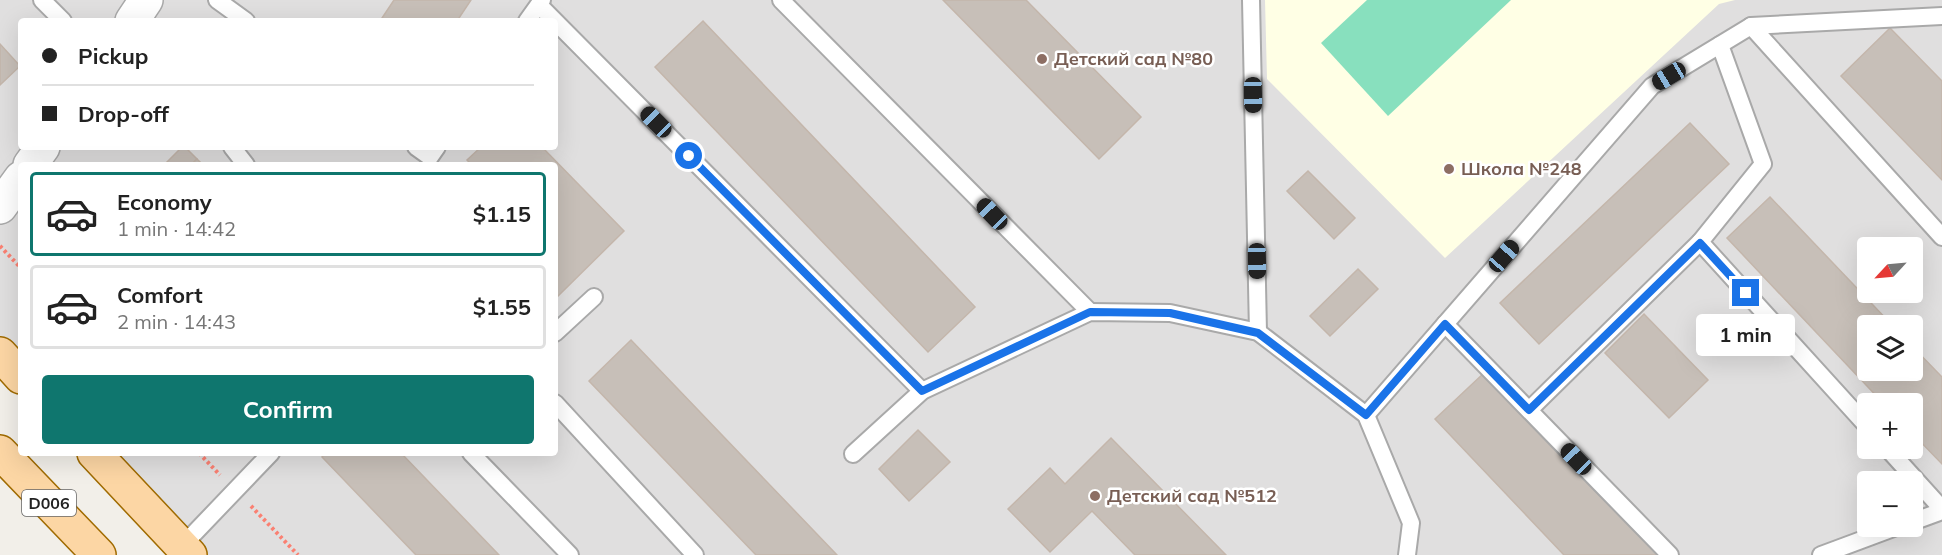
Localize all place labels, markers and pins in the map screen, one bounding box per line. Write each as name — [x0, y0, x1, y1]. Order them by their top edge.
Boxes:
place label: Детский сад №80 — [1054, 47, 1213, 70]
marker: Детский сад №80 — [1035, 52, 1049, 66]
place label: Школа №248 — [1461, 157, 1582, 180]
marker: Школа №248 — [1442, 162, 1456, 176]
place label: Детский сад №512 — [1107, 484, 1277, 507]
marker: Детский сад №512 — [1088, 489, 1102, 503]

